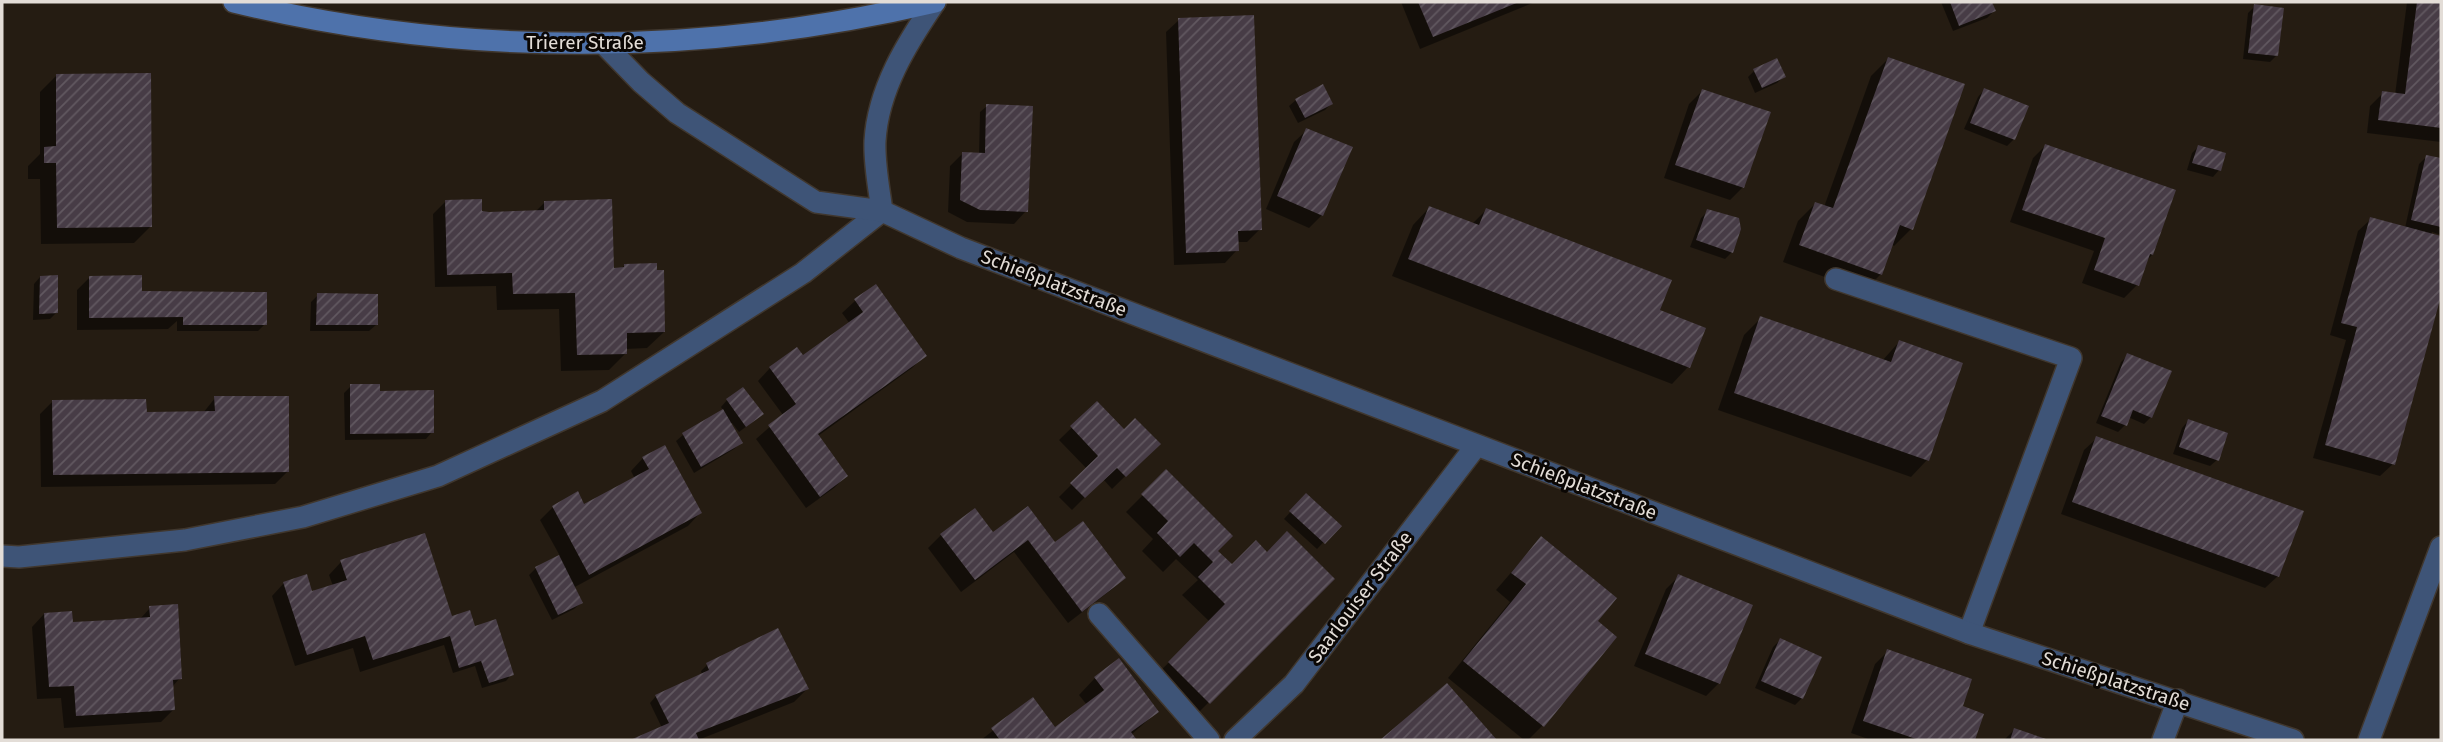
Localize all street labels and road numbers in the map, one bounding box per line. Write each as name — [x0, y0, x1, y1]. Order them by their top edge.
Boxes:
street label: Trierer Straße — [526, 31, 644, 54]
street label: Schießplatzstraße — [978, 245, 1130, 321]
street label: Schießplatzstraße — [1508, 448, 1660, 524]
street label: Saarlouiser Straße — [1303, 527, 1417, 667]
street label: Schießplatzstraße — [2039, 646, 2193, 716]

